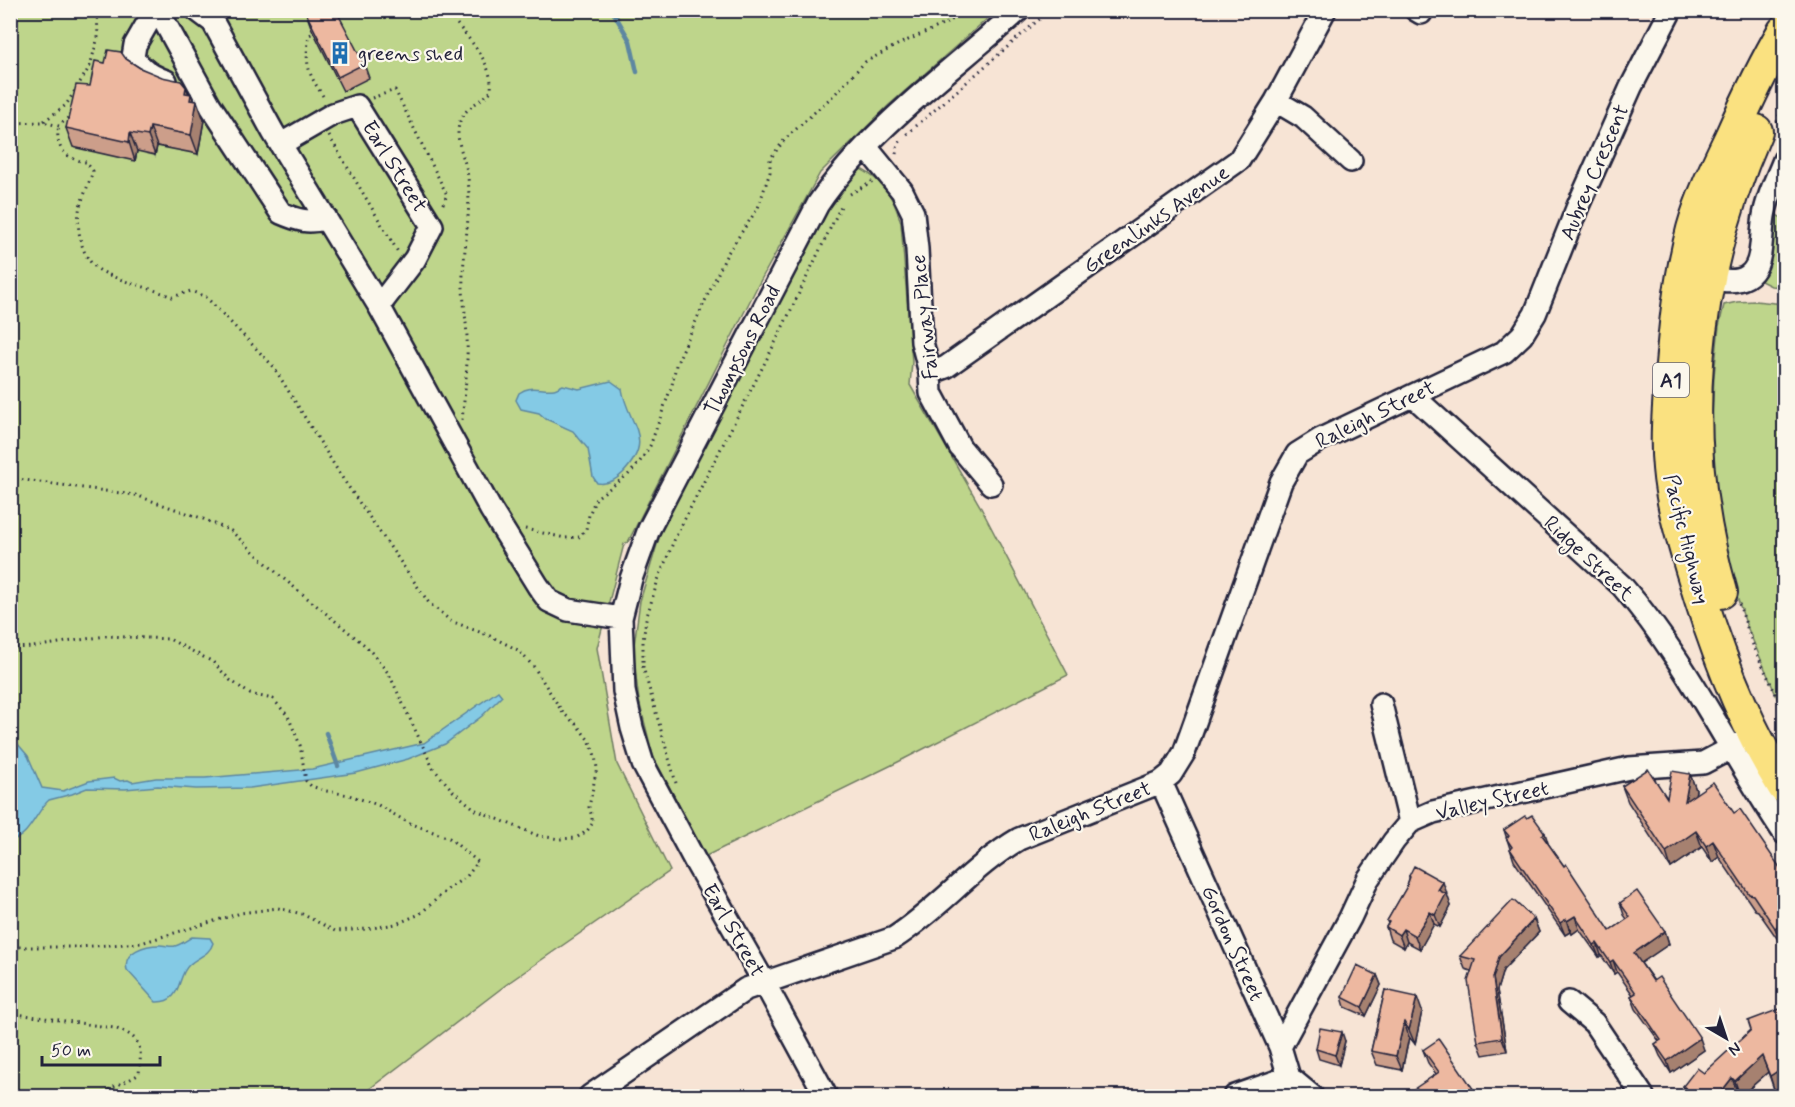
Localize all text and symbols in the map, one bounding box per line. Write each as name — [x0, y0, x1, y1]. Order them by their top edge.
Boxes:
building icon: greens shed — [327, 40, 353, 66]
place label: greens shed — [358, 40, 463, 68]
street label: Aubrey Crescent — [1554, 100, 1636, 245]
street label: Earl Street — [355, 115, 433, 218]
street label: Greenlinks Avenue — [1078, 159, 1235, 281]
street label: Fairway Place — [905, 253, 945, 381]
street label: Thompsons Road — [698, 281, 788, 420]
road number: A1 — [1653, 363, 1689, 397]
street label: Raleigh Street — [1311, 374, 1440, 456]
street label: Pacific Highway — [1655, 471, 1716, 607]
street label: Ridge Street — [1537, 510, 1640, 609]
street label: Valley Street — [1433, 774, 1551, 828]
street label: Raleigh Street — [1025, 775, 1156, 849]
street label: Earl Street — [695, 879, 771, 982]
street label: Gordon Street — [1194, 881, 1270, 1006]
north arrow — [1696, 1008, 1756, 1068]
scale bar — [42, 1029, 160, 1067]
text: N — [1724, 1037, 1745, 1060]
text: 50 m — [51, 1039, 91, 1063]

